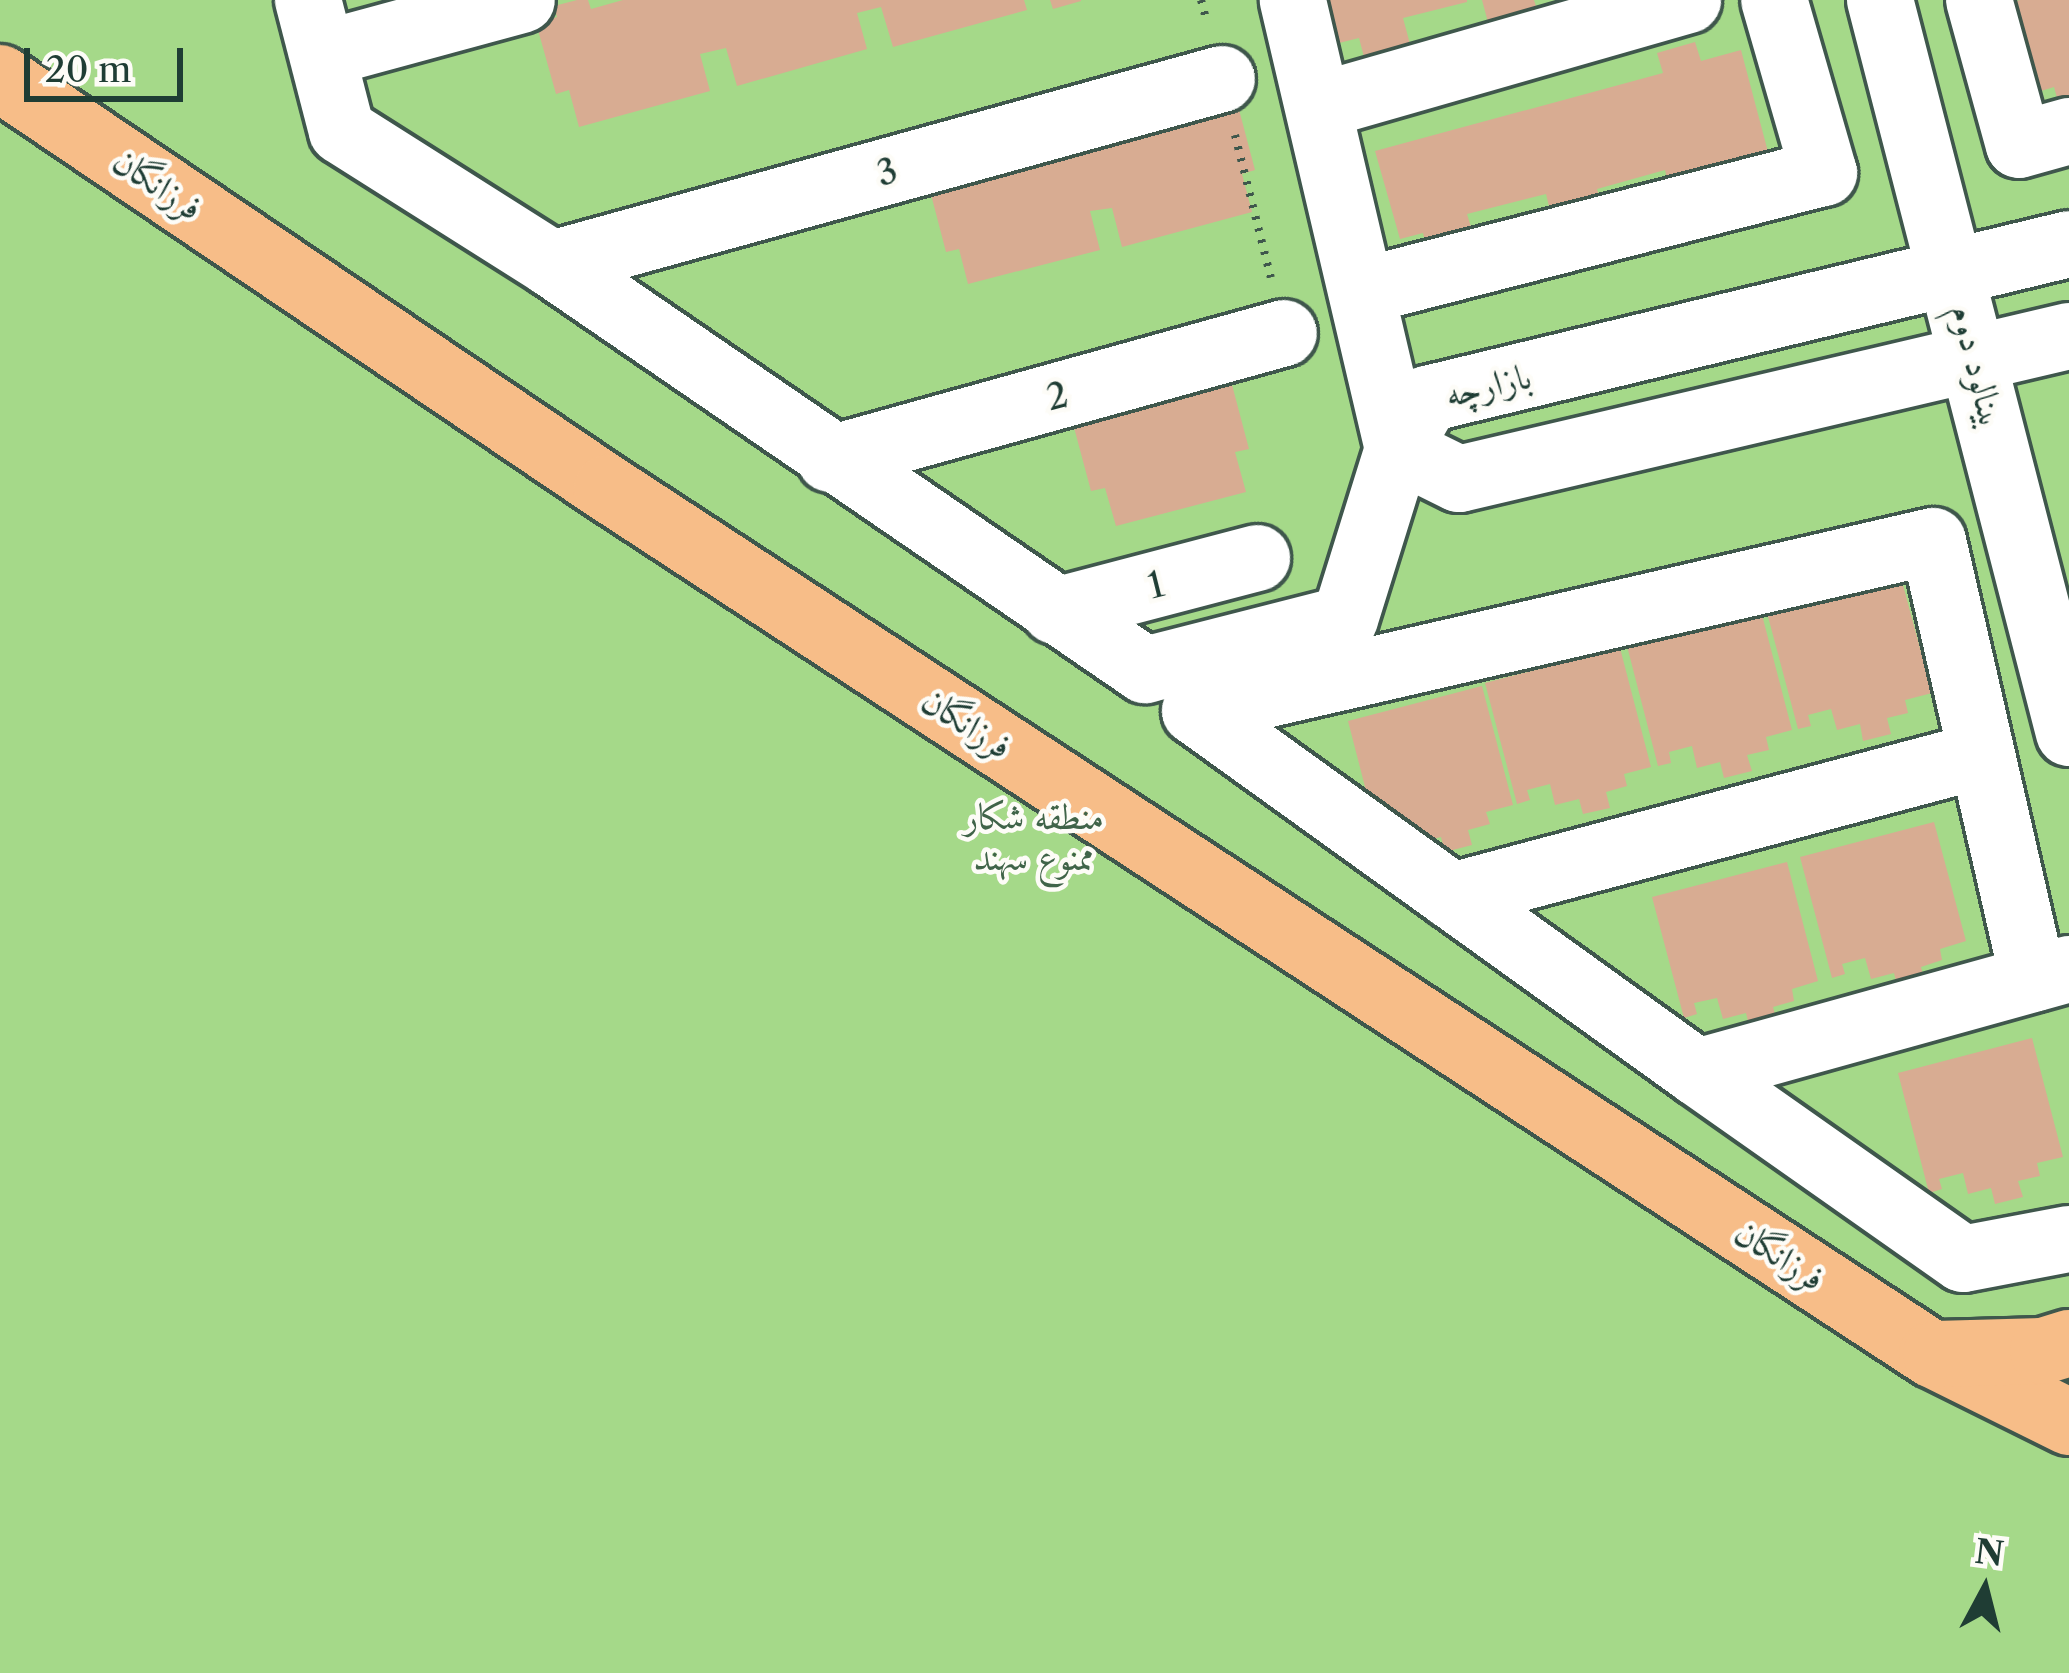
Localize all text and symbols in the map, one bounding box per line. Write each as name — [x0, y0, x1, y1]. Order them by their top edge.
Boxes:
scale bar — [30, 24, 189, 98]
text: 20 m — [45, 47, 132, 91]
street label: فرزانگان — [105, 139, 211, 229]
street label: 3 — [872, 149, 902, 195]
street label: بینالود دوم — [1942, 300, 2014, 432]
street label: بازارچه — [1441, 354, 1535, 416]
street label: 2 — [1041, 372, 1073, 420]
street label: 1 — [1143, 562, 1169, 608]
street label: فرزانگان — [914, 678, 1020, 768]
park label: منطقه شکار ممنوع سهند — [964, 794, 1104, 879]
street label: فرزانگان — [1727, 1210, 1833, 1300]
north arrow — [1925, 1529, 2045, 1649]
text: N — [1973, 1531, 2006, 1575]

